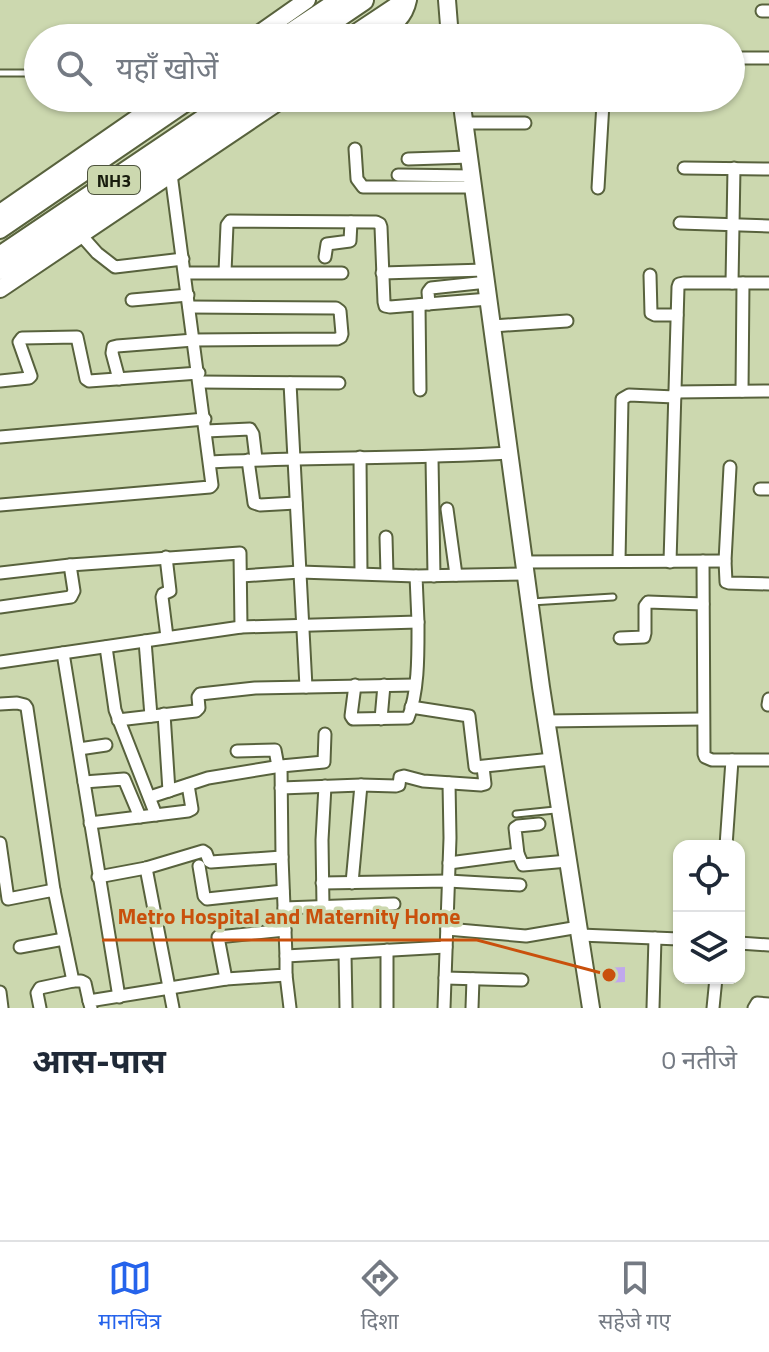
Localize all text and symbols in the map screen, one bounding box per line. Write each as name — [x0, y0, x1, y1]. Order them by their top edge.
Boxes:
search box — [24, 24, 745, 112]
text: यहाँ खोजें — [116, 45, 218, 91]
icon: search — [52, 46, 96, 90]
road number: NH3 — [88, 166, 140, 194]
map controls — [673, 840, 745, 984]
button: locate — [673, 840, 745, 912]
callout: Metro Hospital and Maternity Home — [102, 894, 477, 940]
text: Metro Hospital and Maternity Home — [118, 899, 460, 933]
button: layers — [673, 912, 745, 984]
text: आस-पास — [32, 1034, 166, 1086]
text: 0 नतीजे — [661, 1040, 737, 1079]
tab: मानचित्र — [98, 1256, 161, 1338]
tab: दिशा — [358, 1256, 402, 1338]
tab: सहेजे गए — [598, 1256, 671, 1338]

